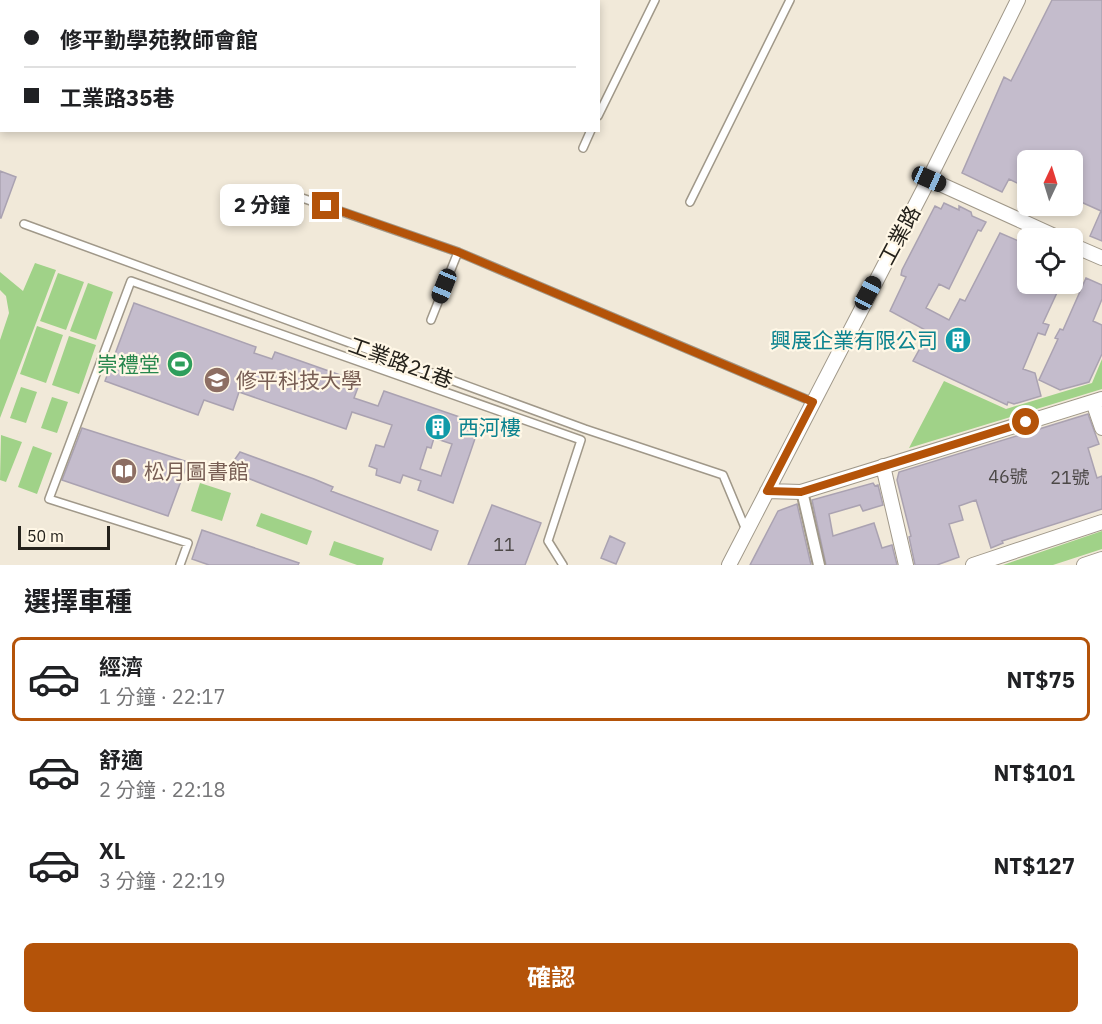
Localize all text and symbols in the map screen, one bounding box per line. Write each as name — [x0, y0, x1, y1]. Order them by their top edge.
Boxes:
text: 修平勤學苑教師會館 — [60, 25, 258, 54]
text: 工業路35巷 — [60, 83, 174, 112]
north arrow — [1017, 150, 1083, 216]
map controls — [1017, 150, 1083, 294]
car — [909, 163, 949, 195]
callout: 2 分鐘 — [221, 185, 305, 227]
text: 2 分鐘 — [234, 191, 290, 218]
route end — [312, 192, 339, 219]
street label: 工業路 — [872, 201, 926, 269]
button: locate — [1017, 228, 1083, 294]
car — [429, 266, 459, 306]
car — [852, 273, 884, 313]
building icon: 興展企業有限公司 — [943, 325, 973, 355]
place label: 興展企業有限公司 — [770, 326, 938, 354]
street label: 工業路21巷 — [345, 330, 457, 394]
sports icon: 崇禮堂 — [165, 349, 195, 379]
place label: 崇禮堂 — [97, 350, 160, 378]
school or university icon: 修平科技大學 — [202, 365, 232, 395]
place label: 修平科技大學 — [236, 366, 362, 394]
route start — [1012, 408, 1039, 435]
building icon: 西河樓 — [423, 412, 453, 442]
place label: 西河樓 — [458, 413, 521, 441]
library icon: 松月圖書館 — [109, 456, 139, 486]
place label: 松月圖書館 — [144, 457, 249, 485]
house number: 46號 — [988, 465, 1028, 488]
house number: 21號 — [1050, 466, 1090, 489]
scale bar — [18, 523, 110, 550]
text: 50 m — [27, 526, 64, 546]
house number: 11 — [493, 533, 515, 556]
text: 選擇車種 — [24, 583, 132, 618]
icon: car — [27, 652, 81, 706]
text: 經濟 — [99, 652, 143, 681]
text: NT$75 — [1007, 665, 1075, 694]
text: 1 分鐘 · 22:17 — [99, 683, 226, 710]
icon: car — [27, 745, 81, 799]
text: 舒適 — [99, 745, 143, 774]
text: NT$101 — [993, 758, 1075, 787]
text: 2 分鐘 · 22:18 — [99, 776, 226, 803]
text: XL — [99, 836, 125, 865]
icon: car — [27, 838, 81, 892]
text: NT$127 — [993, 851, 1075, 880]
text: 3 分鐘 · 22:19 — [99, 867, 226, 894]
button: 確認 — [24, 943, 1078, 1012]

